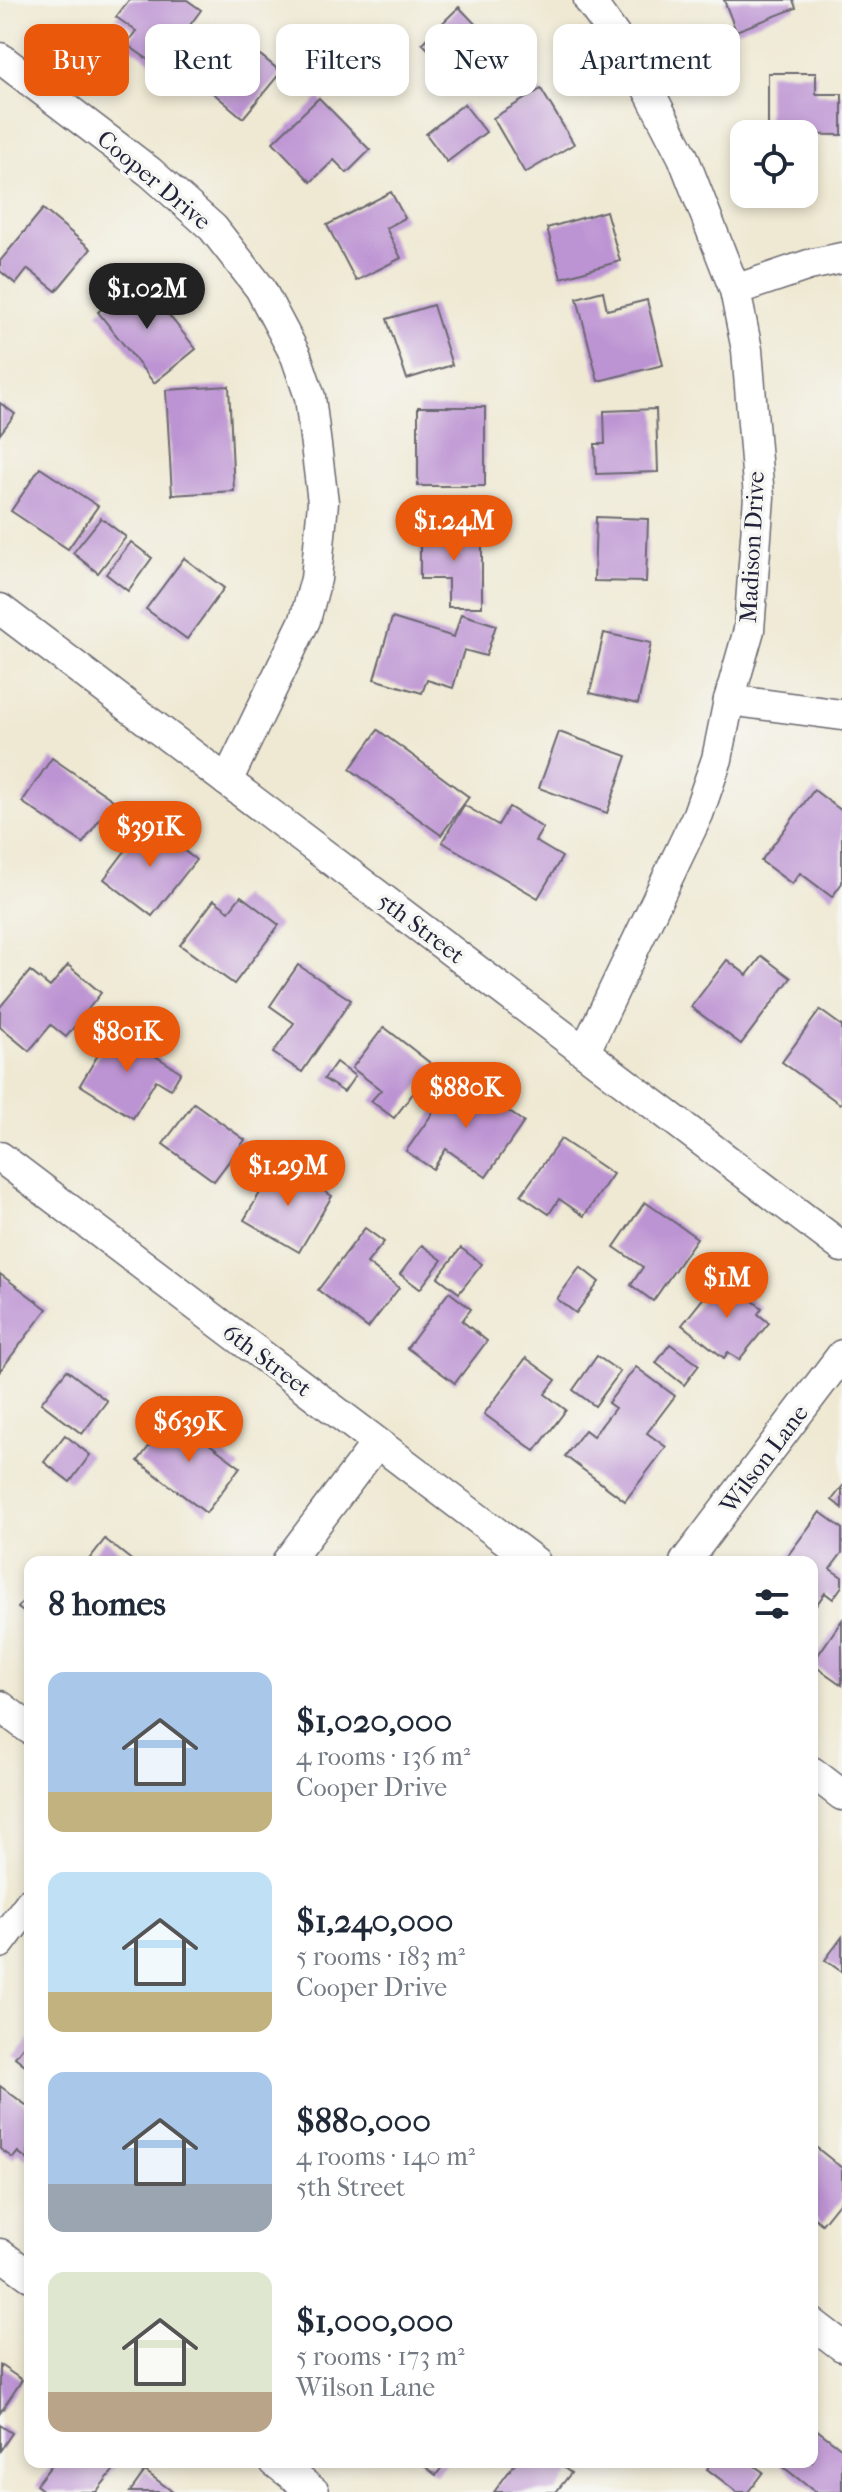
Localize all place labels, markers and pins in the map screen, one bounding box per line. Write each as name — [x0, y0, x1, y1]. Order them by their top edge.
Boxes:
pin: $1.02M — [82, 263, 212, 331]
pin: $1.24M — [389, 495, 519, 563]
pin: $391K — [94, 801, 206, 869]
pin: $801K — [71, 1006, 183, 1074]
pin: $880K — [410, 1062, 522, 1130]
pin: $1.29M — [223, 1140, 353, 1208]
pin: $1M — [688, 1252, 766, 1320]
pin: $639K — [133, 1396, 245, 1464]

